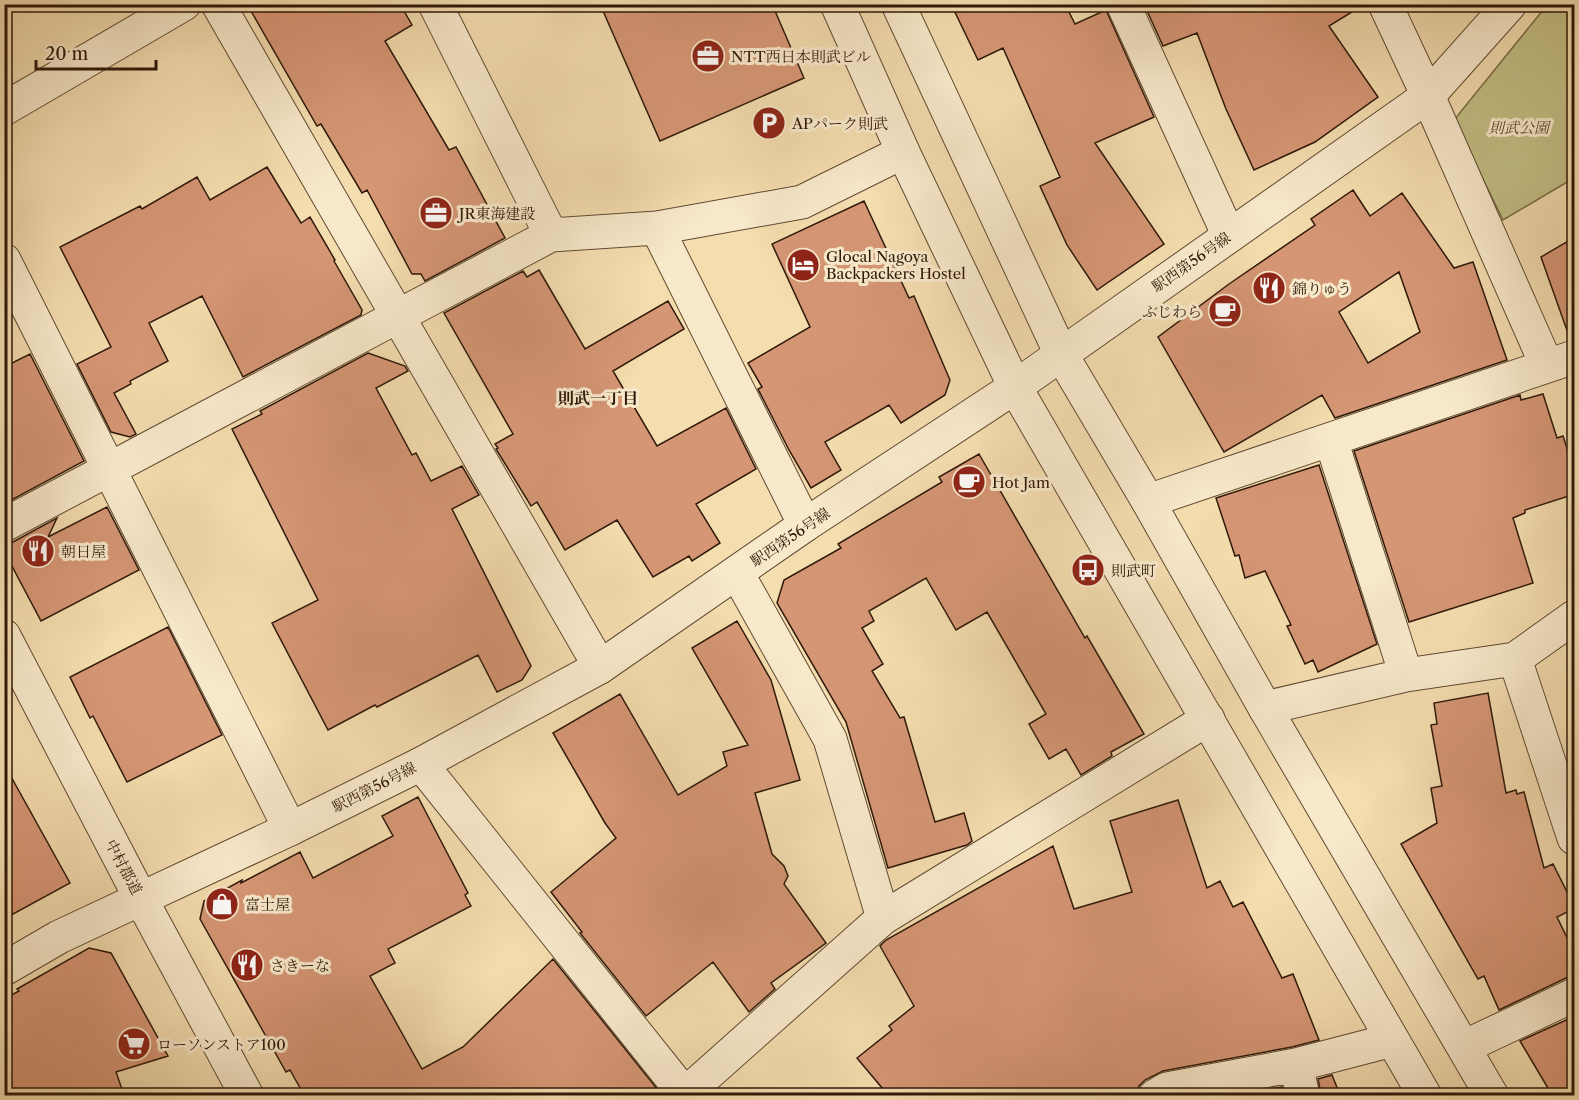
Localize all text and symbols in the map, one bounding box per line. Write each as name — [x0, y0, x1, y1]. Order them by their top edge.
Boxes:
scale bar — [36, 33, 156, 71]
office icon: NTT西日本則武ビル — [690, 38, 726, 74]
text: 20 m — [45, 43, 89, 65]
place label: NTT西日本則武ビル — [731, 47, 871, 66]
parking icon: APパーク則武 — [751, 105, 787, 141]
place label: APパーク則武 — [791, 114, 888, 133]
park label: 則武公園 — [1489, 118, 1552, 137]
office icon: JR東海建設 — [418, 195, 454, 231]
place label: JR東海建設 — [457, 204, 535, 223]
street label: 駅西第56号線 — [1148, 228, 1234, 296]
hotel icon: Glocal Nagoya Backpackers Hostel — [785, 247, 821, 283]
place label: Glocal Nagoya Backpackers Hostel — [826, 247, 966, 283]
restaurant icon: 錦りゅう — [1251, 270, 1287, 306]
place label: 錦りゅう — [1292, 279, 1352, 298]
cafe icon: ふじわら — [1207, 293, 1243, 329]
place label: ふじわら — [1142, 302, 1202, 321]
district label: 則武一丁目 — [558, 388, 638, 408]
cafe icon: Hot Jam — [951, 464, 987, 500]
place label: Hot Jam — [992, 473, 1050, 492]
street label: 駅西第56号線 — [747, 503, 833, 571]
restaurant icon: 朝日屋 — [20, 533, 56, 569]
place label: 朝日屋 — [61, 542, 106, 561]
bus stop icon: 則武町 — [1070, 552, 1106, 588]
place label: 則武町 — [1111, 561, 1156, 580]
street label: 駅西第56号線 — [329, 758, 419, 816]
street label: 中村郡道 — [102, 836, 146, 898]
shop icon: 富士屋 — [204, 886, 240, 922]
place label: 富士屋 — [245, 895, 290, 914]
restaurant icon: さきーな — [229, 947, 265, 983]
place label: さきーな — [270, 956, 330, 975]
supermarket icon: ローソンストア100 — [116, 1026, 152, 1062]
place label: ローソンストア100 — [157, 1035, 286, 1054]

